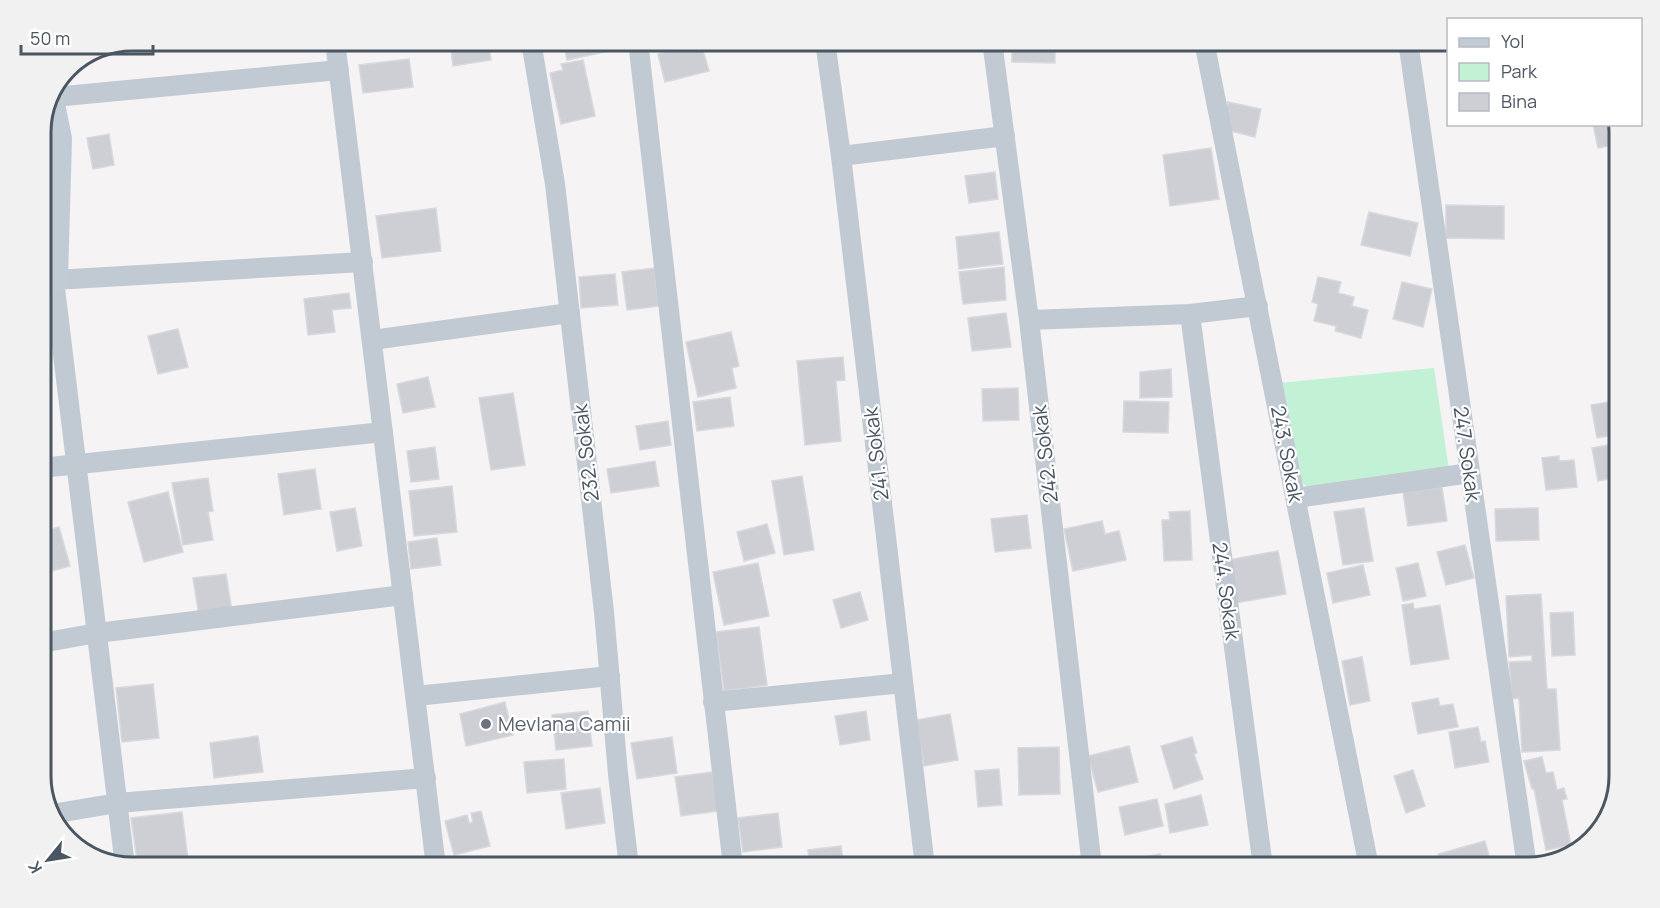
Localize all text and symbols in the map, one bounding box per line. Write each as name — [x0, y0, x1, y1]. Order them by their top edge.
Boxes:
scale bar — [21, 18, 153, 56]
legend — [1447, 18, 1642, 126]
text: 50 m — [30, 26, 70, 50]
text: Yol — [1501, 29, 1524, 53]
text: Park — [1501, 59, 1538, 83]
text: Bina — [1501, 89, 1537, 113]
street label: 232. Sokak — [566, 402, 605, 503]
street label: 242. Sokak — [1025, 403, 1064, 505]
street label: 243. Sokak — [1265, 403, 1310, 506]
street label: 241. Sokak — [856, 405, 895, 502]
street label: 247. Sokak — [1447, 405, 1488, 504]
street label: 244. Sokak — [1206, 540, 1247, 643]
place label: Mevlana Camii — [498, 710, 631, 737]
marker: Mevlana Camii — [479, 717, 493, 731]
north arrow — [18, 830, 78, 890]
text: K — [23, 857, 47, 877]

